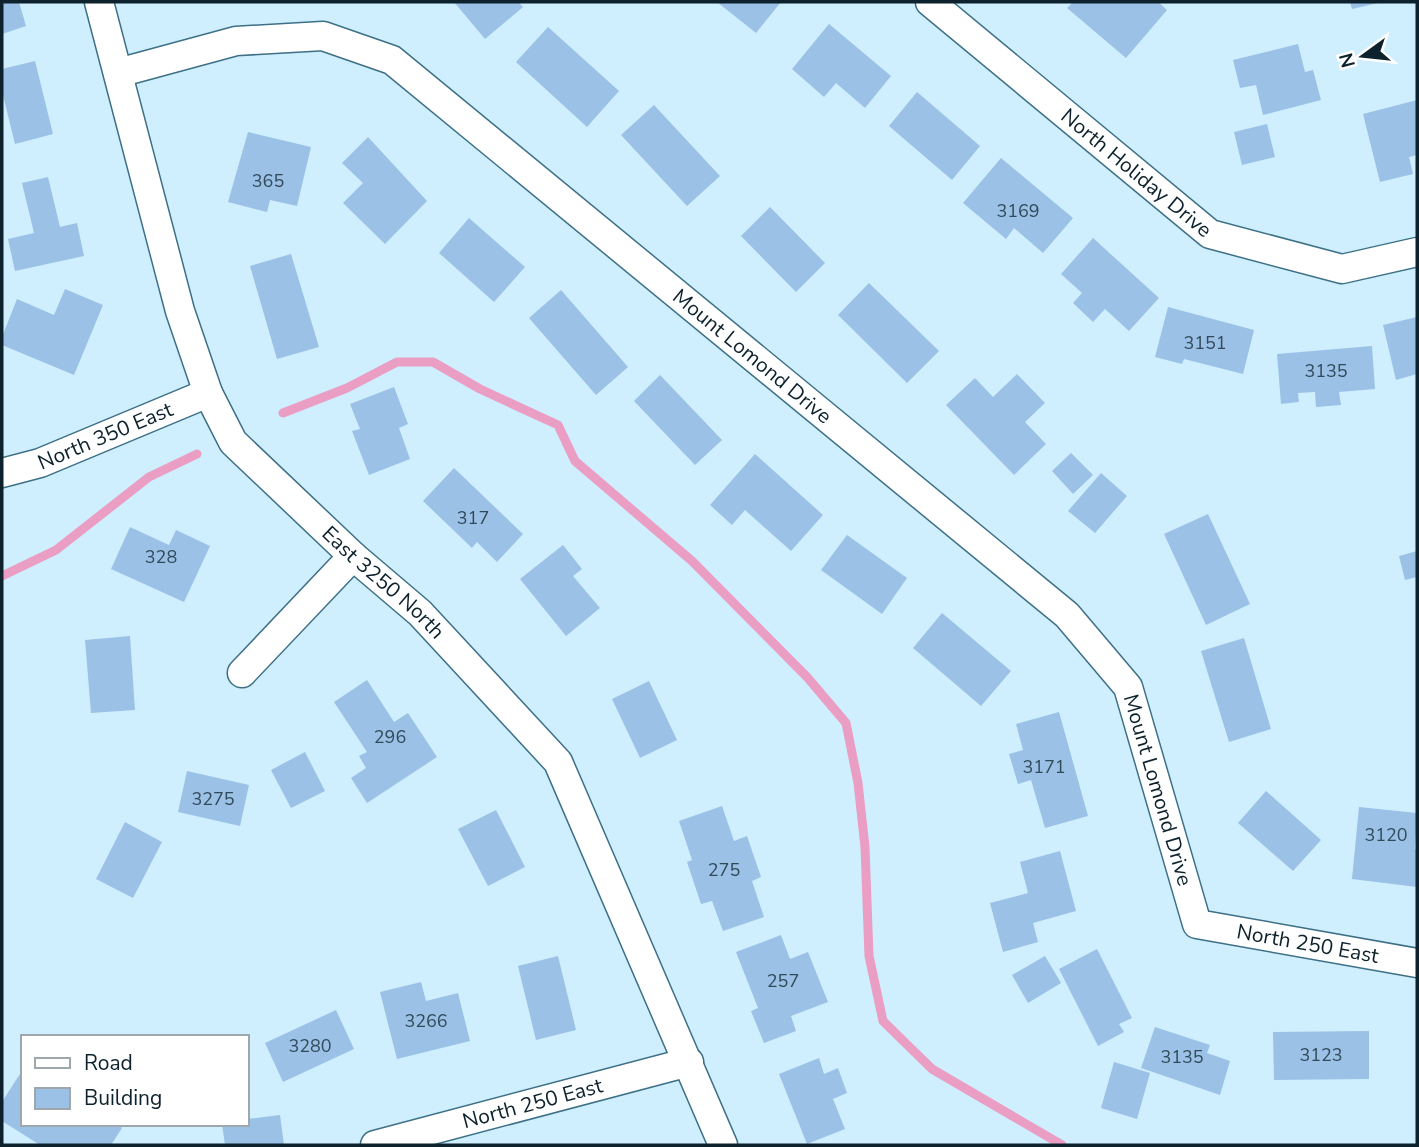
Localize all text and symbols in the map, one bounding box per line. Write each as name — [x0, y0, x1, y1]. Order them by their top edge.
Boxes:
north arrow — [1328, 21, 1398, 91]
text: N — [1333, 50, 1362, 70]
street label: North Holiday Drive — [1055, 102, 1218, 244]
house number: 365 — [252, 169, 284, 193]
house number: 3169 — [996, 199, 1040, 223]
street label: Mount Lomond Drive — [667, 283, 838, 430]
house number: 3151 — [1183, 331, 1227, 355]
house number: 3135 — [1304, 359, 1348, 383]
street label: North 350 East — [33, 395, 178, 476]
house number: 317 — [457, 506, 489, 530]
street label: East 3250 North — [316, 520, 451, 645]
house number: 328 — [145, 545, 177, 569]
street label: Mount Lomond Drive — [1117, 691, 1199, 889]
house number: 296 — [374, 725, 406, 749]
house number: 3171 — [1022, 755, 1066, 779]
house number: 3275 — [191, 787, 235, 811]
house number: 3120 — [1364, 823, 1408, 847]
house number: 275 — [708, 858, 740, 882]
street label: North 250 East — [1234, 917, 1382, 970]
house number: 257 — [767, 969, 799, 993]
house number: 3266 — [404, 1009, 448, 1033]
house number: 3280 — [288, 1034, 332, 1058]
legend — [21, 1035, 248, 1126]
house number: 3123 — [1299, 1043, 1343, 1067]
house number: 3135 — [1160, 1045, 1204, 1069]
text: Road — [84, 1049, 133, 1077]
street label: North 250 East — [459, 1071, 606, 1135]
text: Building — [84, 1084, 162, 1112]

